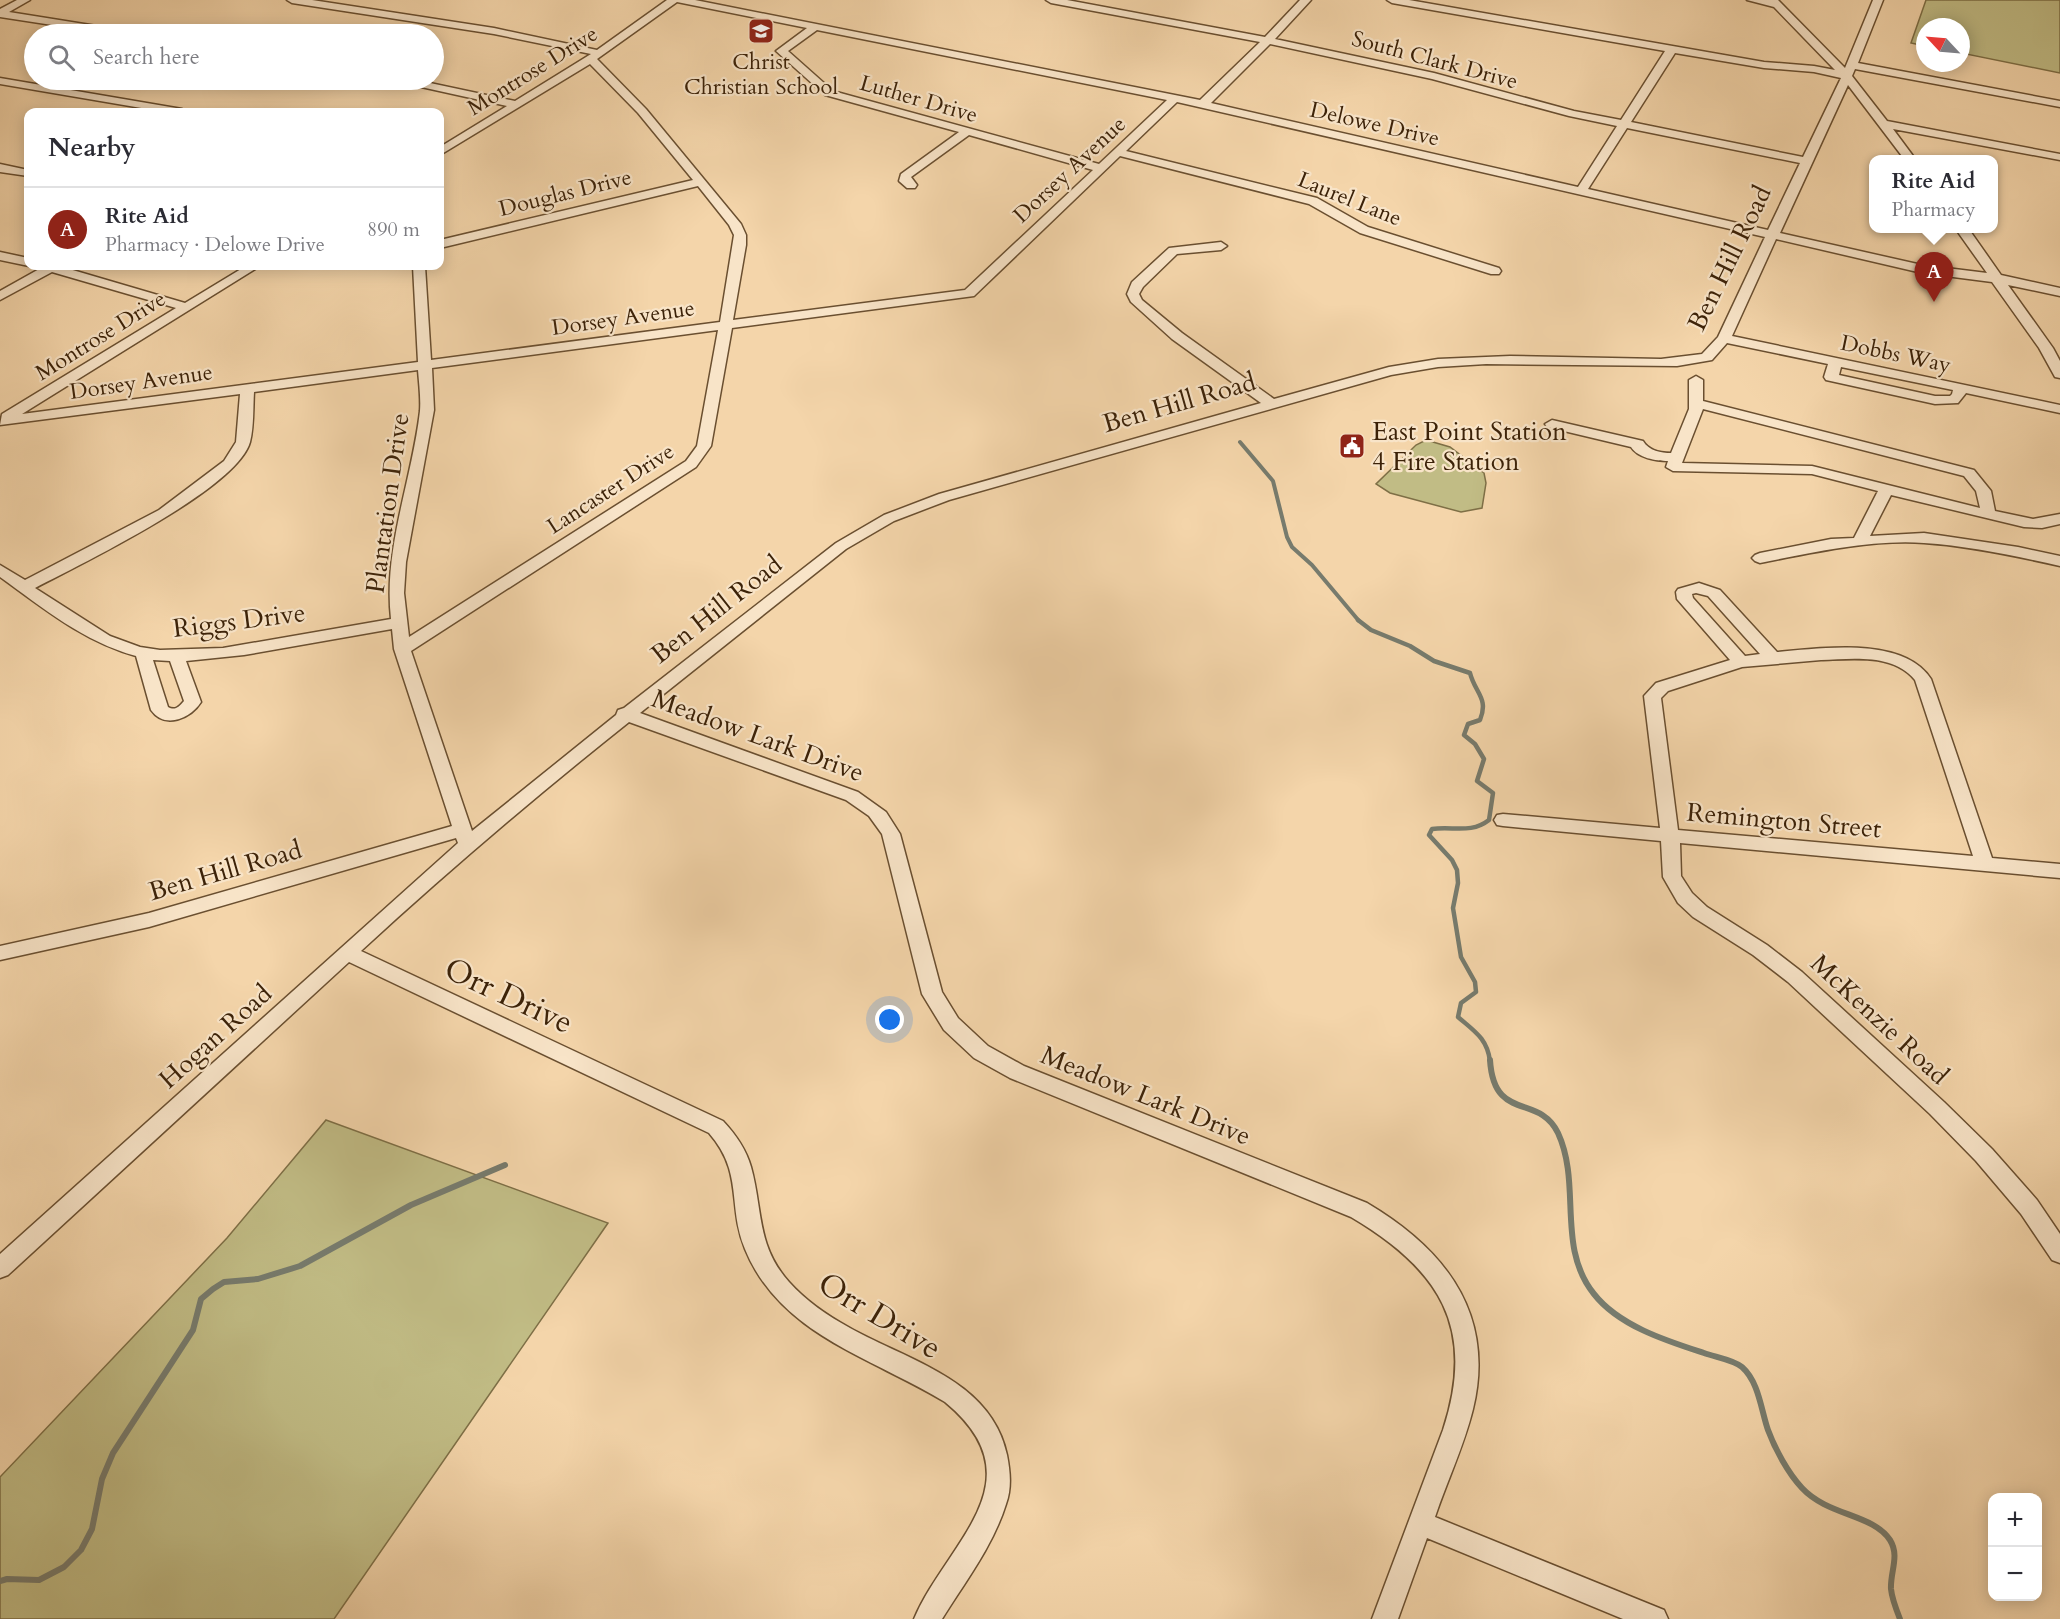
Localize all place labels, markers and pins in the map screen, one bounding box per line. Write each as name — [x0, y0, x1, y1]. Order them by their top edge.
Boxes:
school or university icon: Christ Christian School — [746, 16, 776, 46]
place label: Christ Christian School — [684, 47, 838, 102]
pin: A — [1914, 252, 1954, 302]
place label: East Point Station 4 Fire Station — [1372, 414, 1567, 479]
public building icon: East Point Station 4 Fire Station — [1337, 431, 1367, 461]

